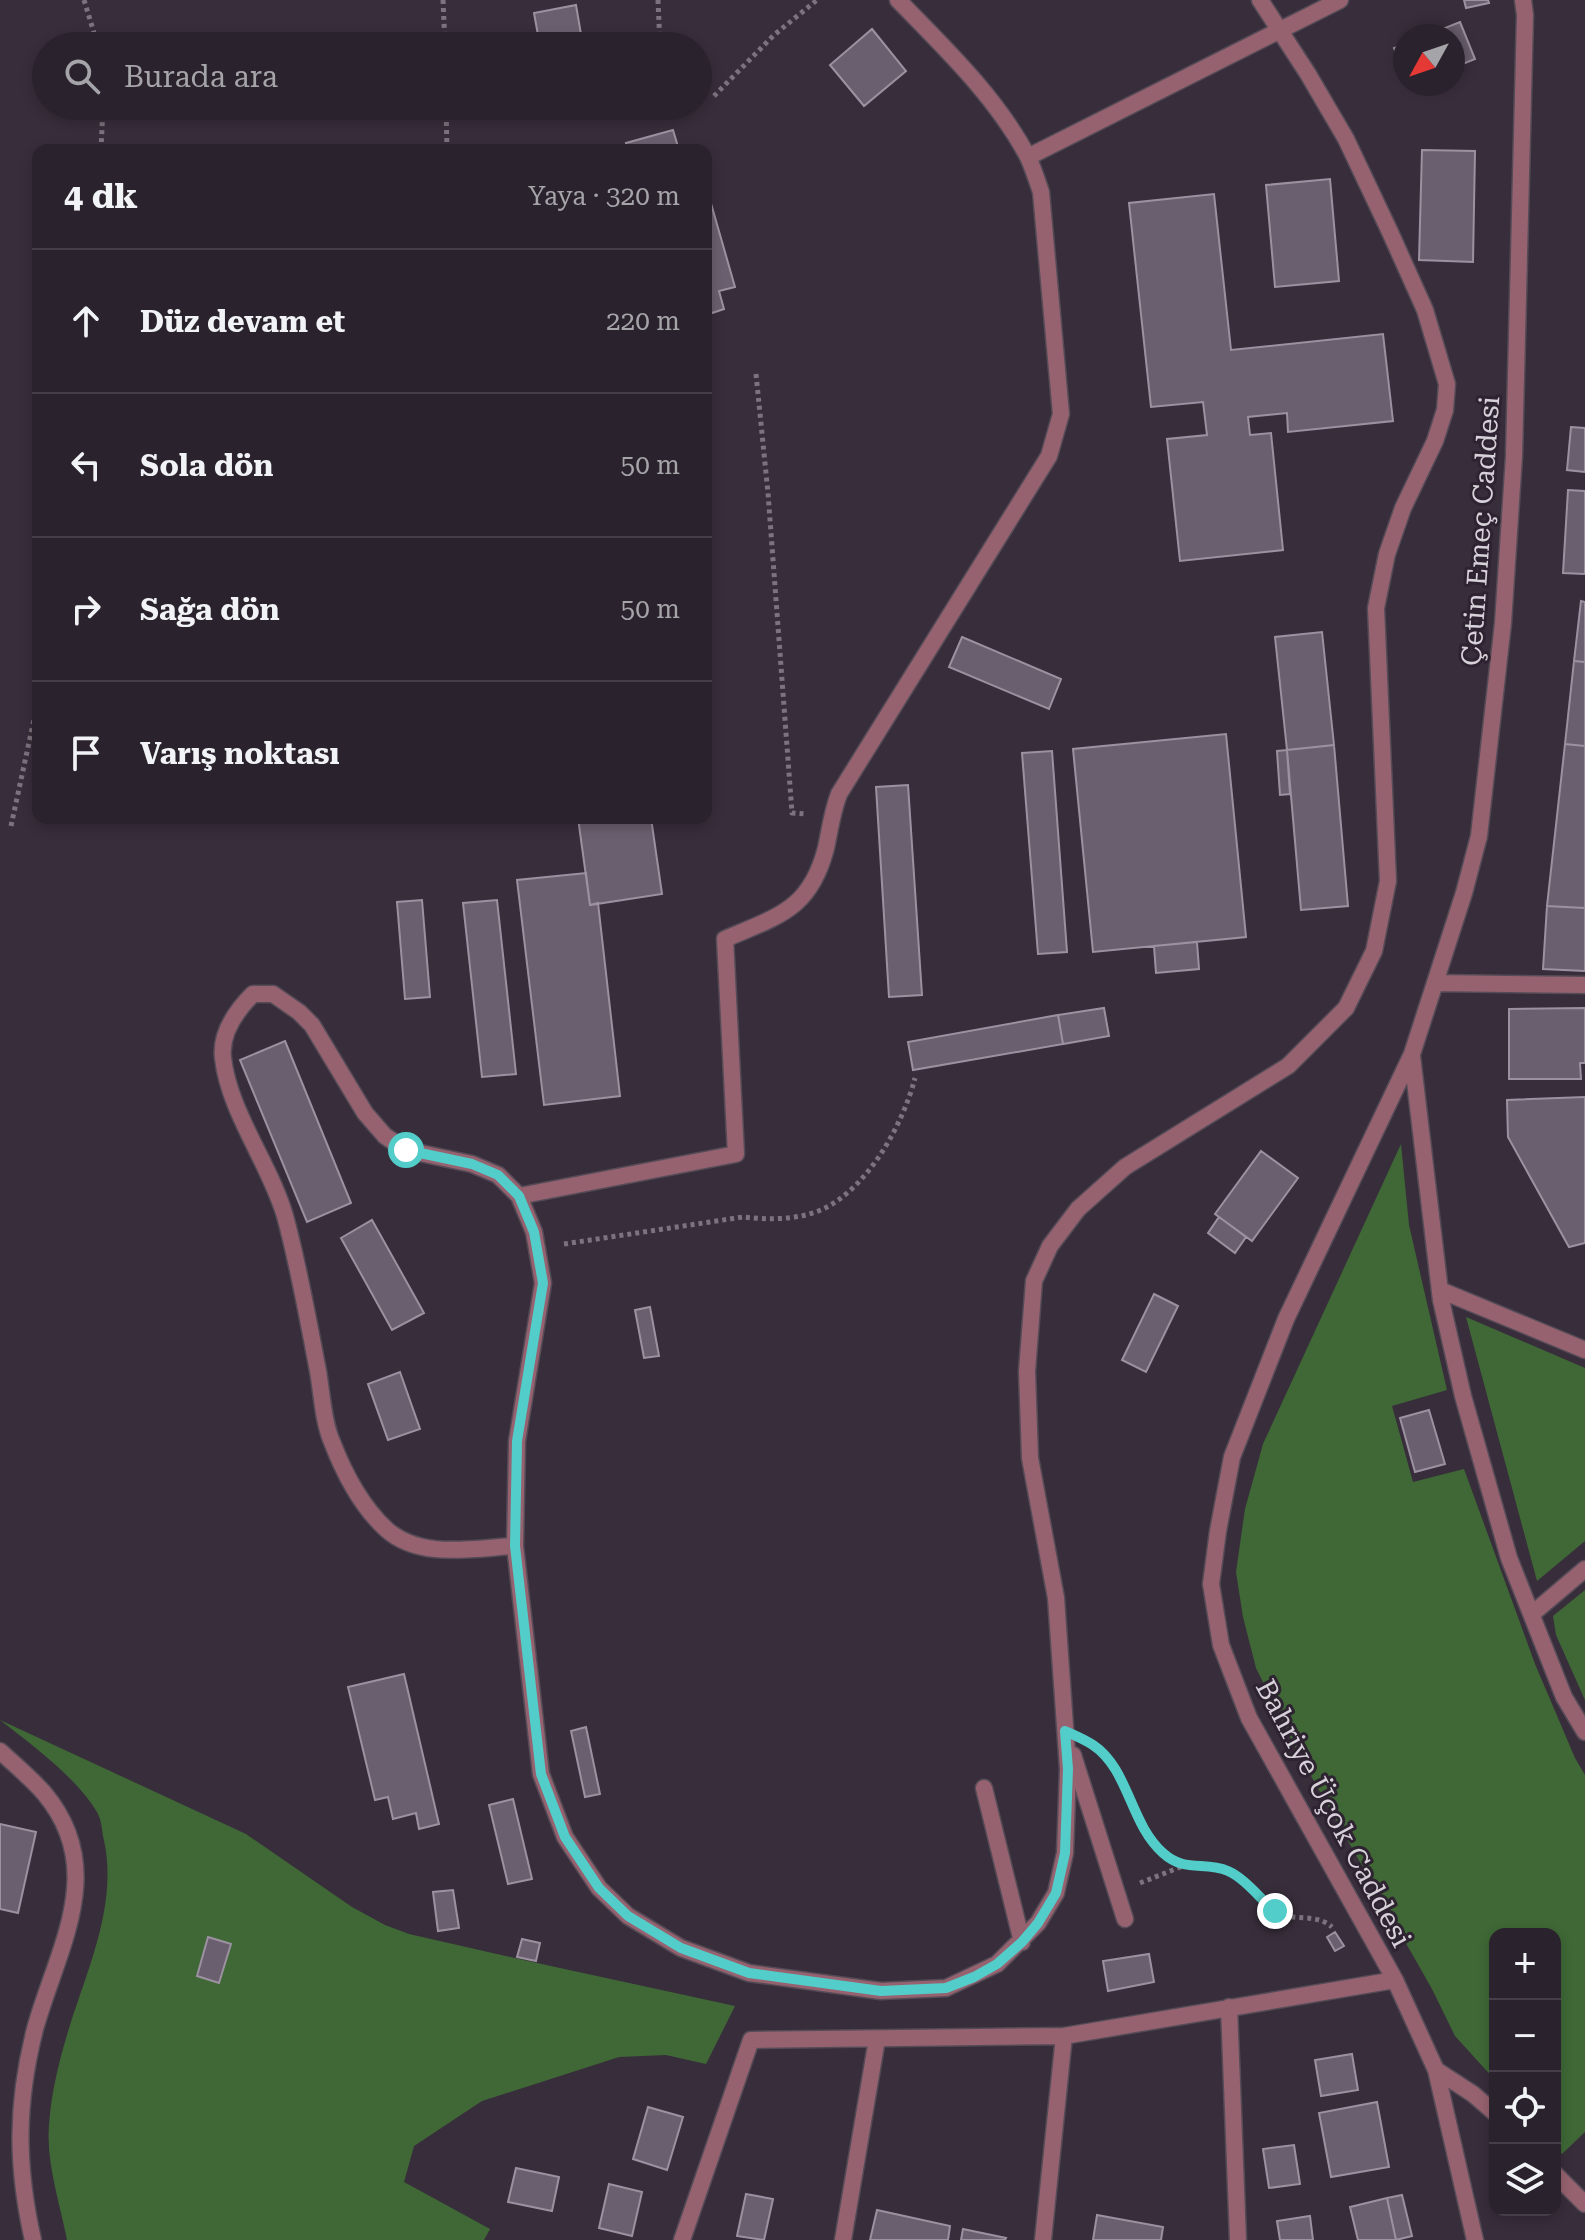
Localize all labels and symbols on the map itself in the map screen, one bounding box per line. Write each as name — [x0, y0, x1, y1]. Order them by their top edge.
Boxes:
north arrow — [1393, 24, 1465, 96]
street label: Çetin Emeç Caddesi — [1455, 395, 1506, 667]
route start — [388, 1132, 424, 1168]
street label: Bahriye Üçok Caddesi — [1249, 1673, 1419, 1953]
route end — [1257, 1893, 1293, 1929]

